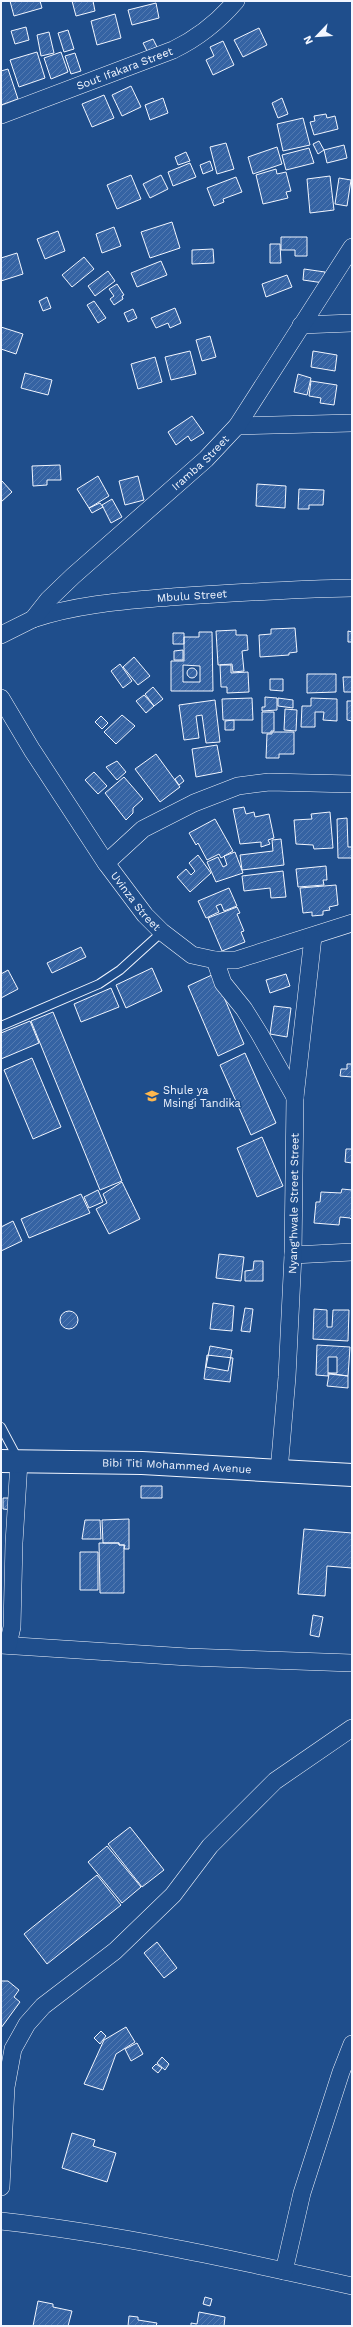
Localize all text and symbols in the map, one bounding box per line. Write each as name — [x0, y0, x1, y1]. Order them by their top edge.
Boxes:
north arrow — [297, 16, 337, 56]
text: N — [301, 34, 316, 46]
street label: Sout Ifakara Street — [74, 44, 175, 92]
street label: Iramba Street — [169, 432, 232, 493]
street label: Mbulu Street — [156, 587, 228, 605]
street label: Uvinza Street — [108, 869, 164, 934]
place label: Shule ya Msingi Tandika — [163, 1084, 241, 1110]
school or university icon: Shule ya Msingi Tandika — [144, 1088, 160, 1104]
street label: Nyang'hwale Street Street — [286, 1133, 301, 1274]
street label: Bibi Titi Mohammed Avenue — [102, 1456, 252, 1476]

